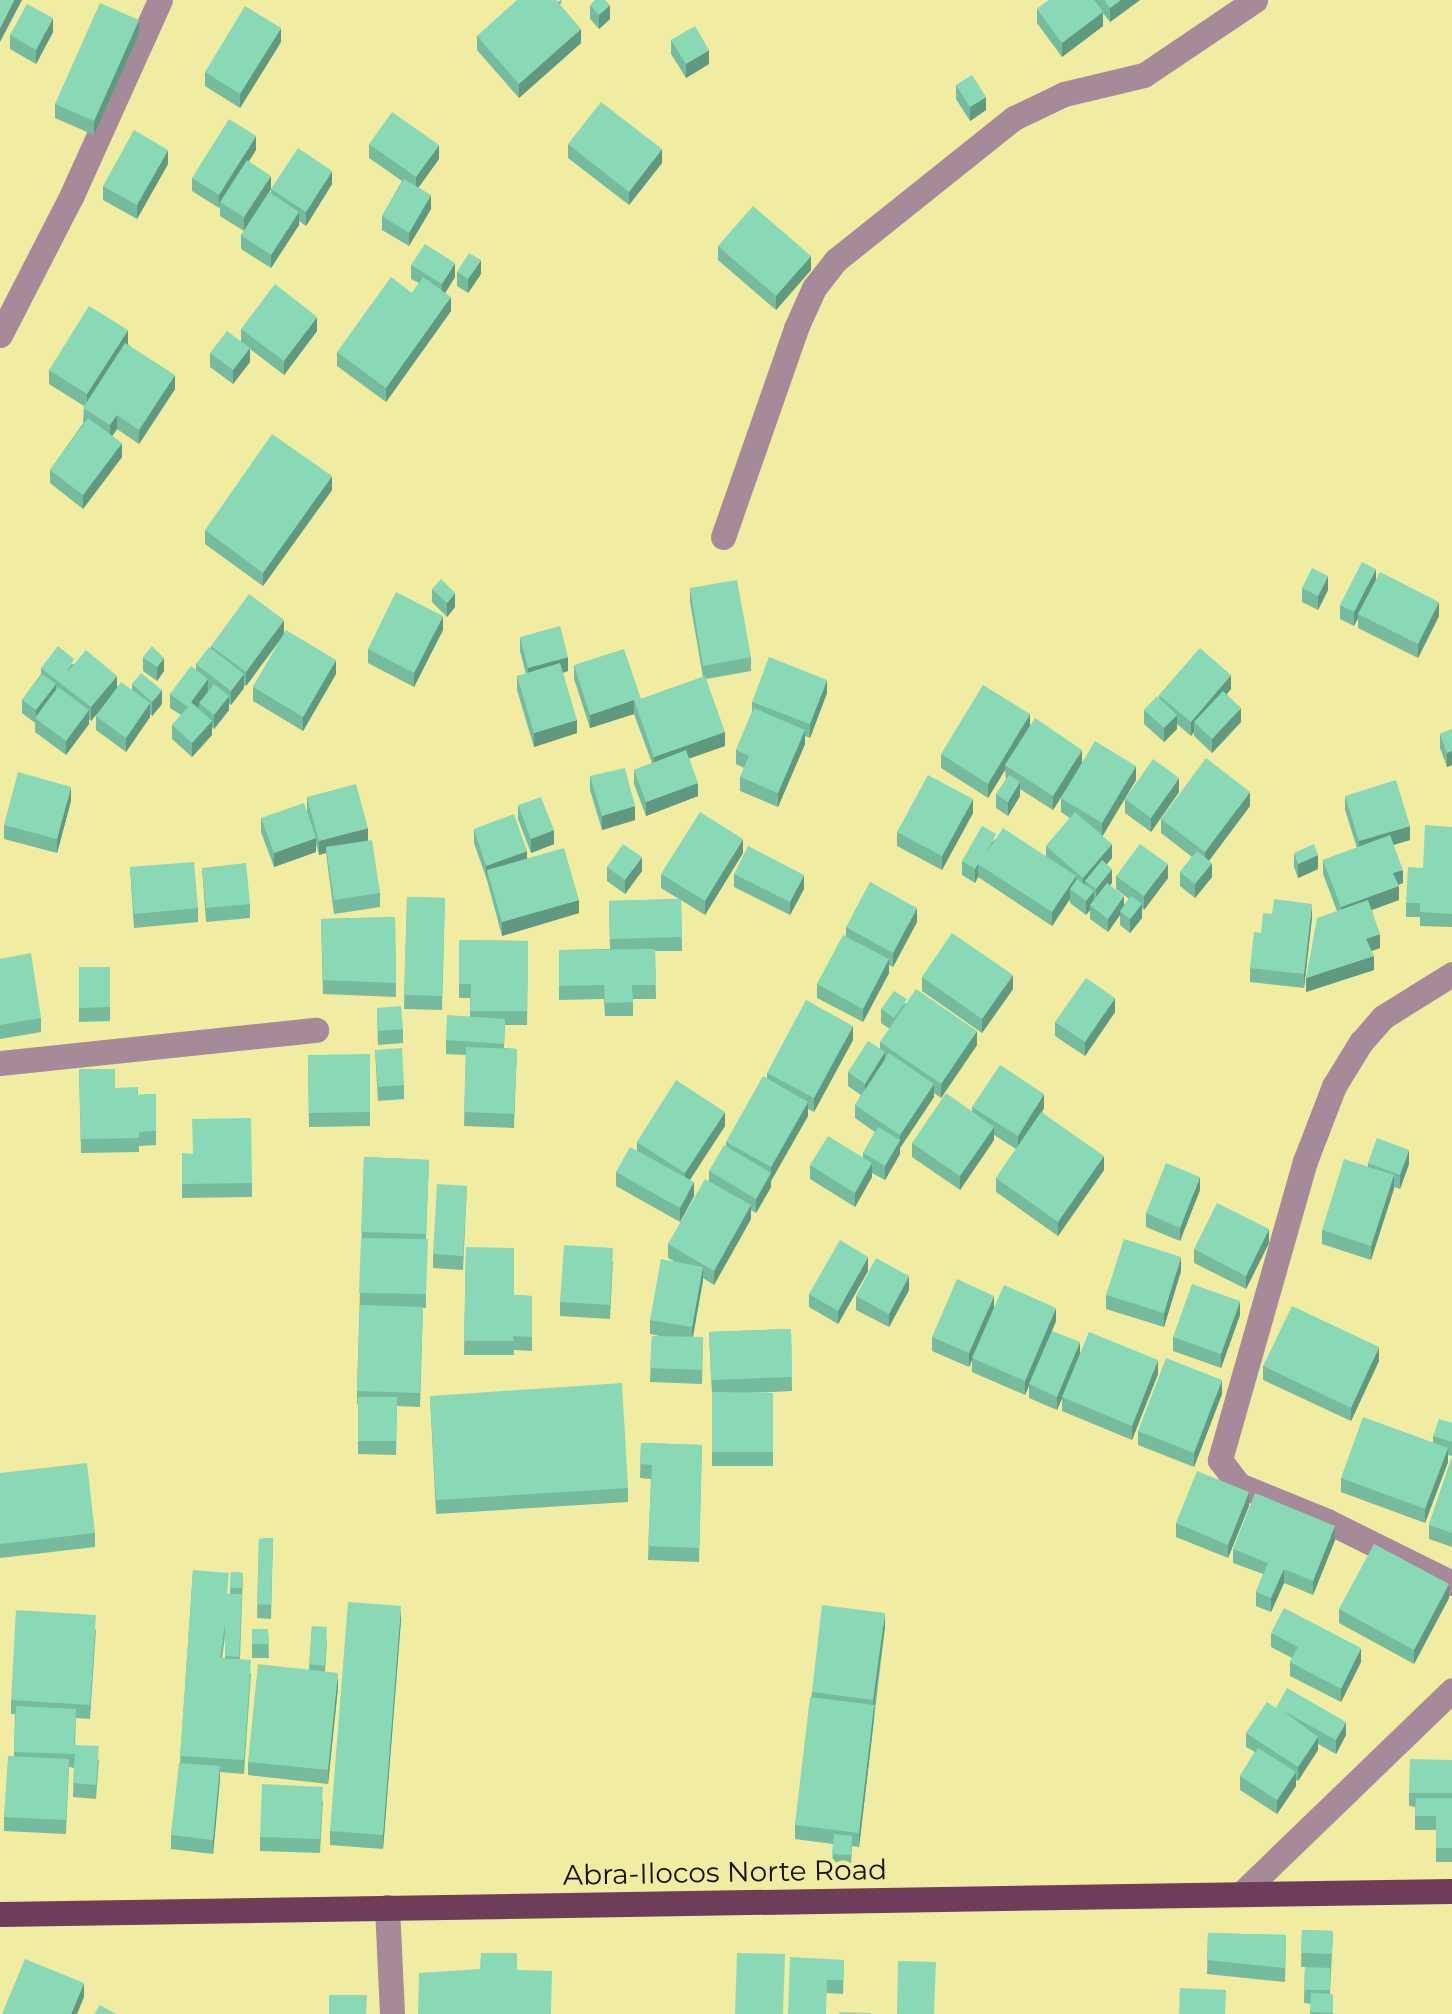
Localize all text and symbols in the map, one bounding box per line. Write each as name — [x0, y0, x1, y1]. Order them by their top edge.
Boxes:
street label: Abra-Ilocos Norte Road — [563, 1852, 887, 1892]

